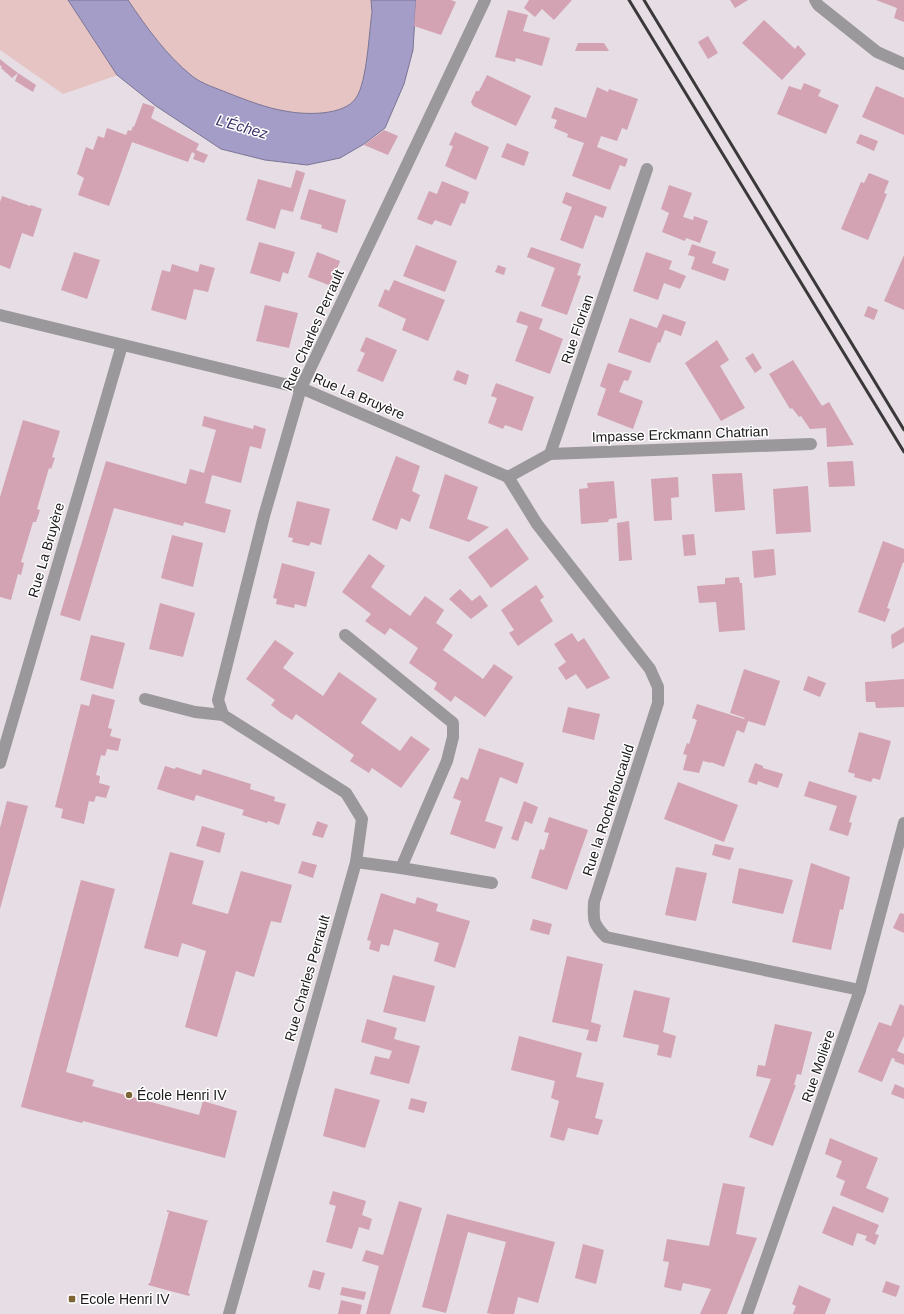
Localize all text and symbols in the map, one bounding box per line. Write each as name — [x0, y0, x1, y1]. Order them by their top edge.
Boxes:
water label: L'Échez — [214, 111, 270, 142]
street label: Rue Charles Perrault — [279, 267, 347, 393]
street label: Rue Florian — [558, 292, 596, 366]
street label: Rue La Bruyère — [311, 369, 407, 423]
street label: Impasse Erckmann Chatrian — [591, 423, 769, 445]
street label: Rue La Bruyère — [25, 500, 67, 599]
street label: Rue la Rochefoucauld — [579, 742, 637, 878]
street label: Rue Charles Perrault — [281, 913, 333, 1043]
street label: Rue Molière — [798, 1028, 838, 1104]
place label: École Henri IV — [137, 1087, 227, 1103]
marker: École Henri IV — [124, 1090, 134, 1100]
place label: Ecole Henri IV — [80, 1291, 170, 1307]
marker: Ecole Henri IV — [67, 1294, 77, 1304]

